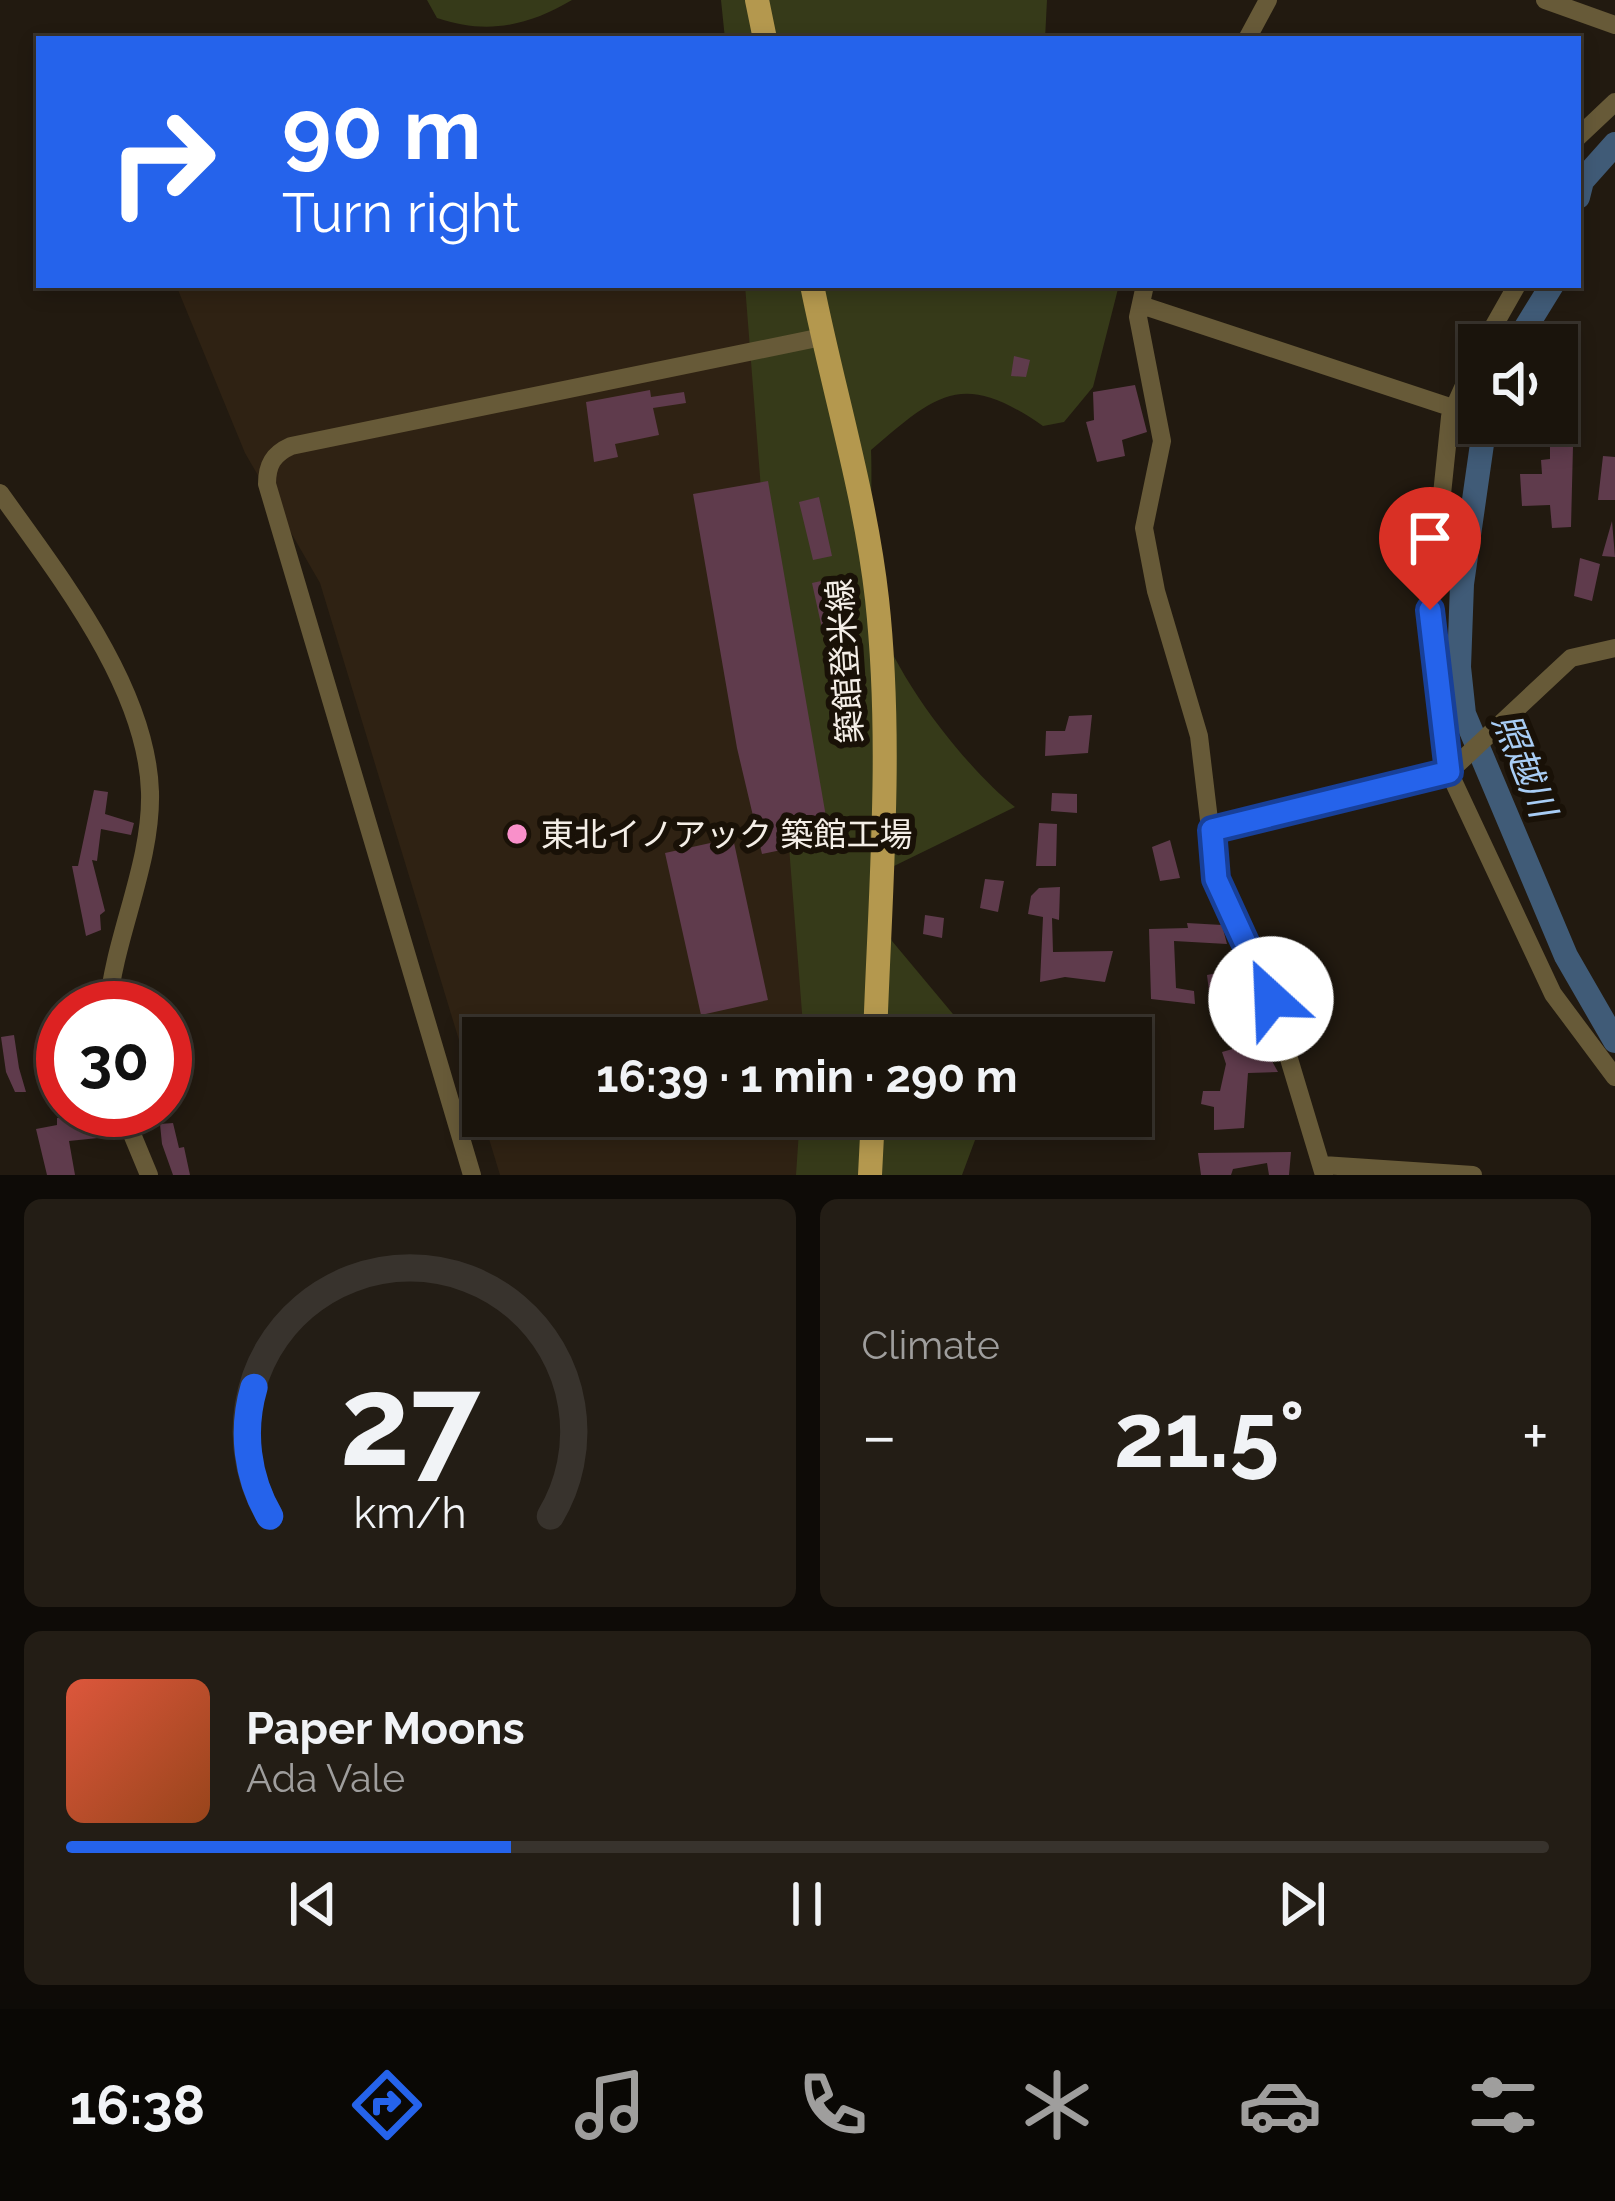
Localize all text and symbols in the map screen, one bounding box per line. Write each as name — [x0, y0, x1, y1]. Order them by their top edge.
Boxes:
text: 90 m — [282, 80, 481, 179]
icon: right — [84, 84, 240, 240]
text: Turn right — [282, 181, 520, 245]
map controls — [1458, 324, 1578, 444]
button: sound — [1458, 324, 1578, 444]
pin — [1379, 487, 1481, 610]
icon: arrive — [1397, 505, 1463, 571]
street label: 築館登米線 — [820, 577, 870, 745]
water label: 照越川 — [1485, 707, 1566, 827]
place label: 東北イノアック 築館工場 — [541, 815, 912, 854]
marker: 東北イノアック 築館工場 — [504, 821, 530, 847]
position arrow — [1208, 936, 1334, 1062]
speed limit sign: 30 — [36, 981, 192, 1137]
text: 16:39 · 1 min · 290 m — [596, 1050, 1018, 1103]
text: Climate — [862, 1322, 1000, 1368]
text: 27 — [340, 1348, 481, 1494]
text: 21.5° — [1114, 1382, 1305, 1488]
text: − — [862, 1397, 897, 1474]
text: + — [1522, 1397, 1549, 1474]
text: km/h — [353, 1488, 466, 1538]
text: Paper Moons — [246, 1702, 525, 1755]
text: Ada Vale — [246, 1755, 405, 1801]
icon: previous — [280, 1871, 346, 1937]
icon: pause — [774, 1871, 840, 1937]
icon: next — [1269, 1871, 1335, 1937]
icon: directions — [345, 2063, 429, 2147]
icon: music — [568, 2063, 652, 2147]
icon: phone — [791, 2063, 875, 2147]
icon: climate — [1015, 2063, 1099, 2147]
icon: car — [1238, 2063, 1322, 2147]
icon: filters — [1461, 2063, 1545, 2147]
text: 16:38 — [70, 2073, 205, 2137]

